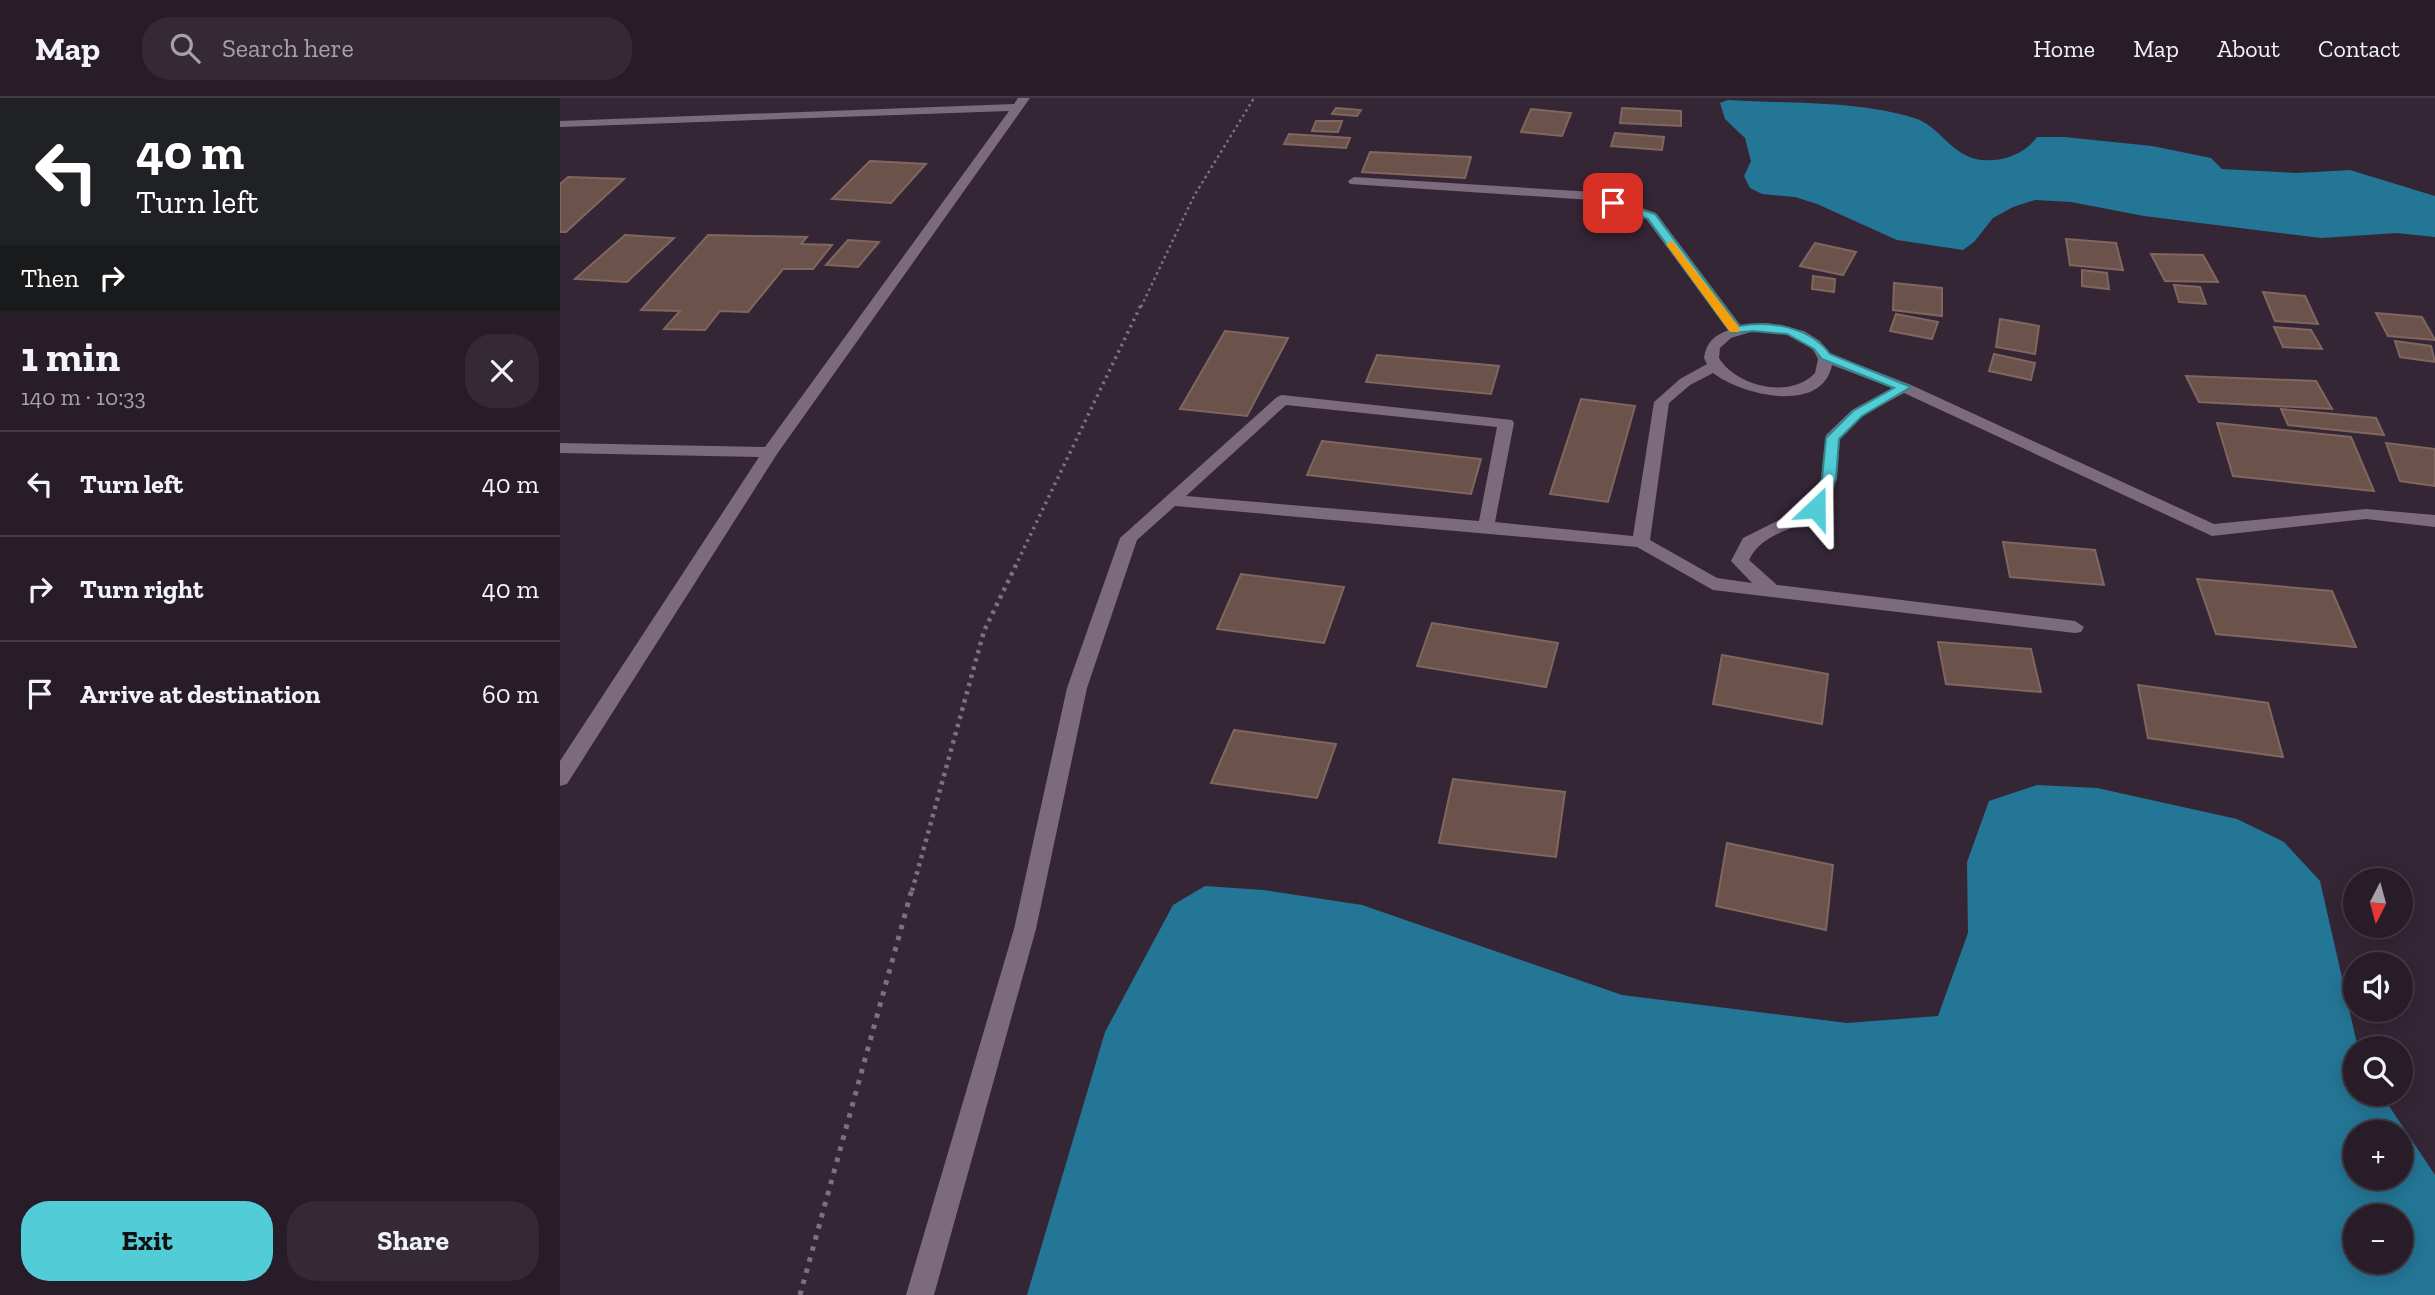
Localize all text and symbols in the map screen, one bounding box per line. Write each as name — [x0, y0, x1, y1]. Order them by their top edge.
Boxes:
search box — [142, 17, 632, 80]
text: Map — [35, 29, 100, 68]
icon: search — [166, 29, 204, 67]
text: Search here — [222, 32, 354, 64]
text: Home — [2033, 34, 2095, 63]
text: Map — [2133, 34, 2179, 63]
text: About — [2217, 34, 2280, 63]
text: Contact — [2318, 34, 2400, 63]
text: 40 m — [136, 123, 244, 182]
icon: left — [21, 126, 112, 217]
pin — [1583, 173, 1643, 233]
text: Turn left — [136, 183, 258, 221]
icon: arrive — [1594, 184, 1632, 222]
icon: right — [93, 259, 131, 297]
text: Then — [21, 262, 79, 294]
text: 1 min — [21, 331, 120, 382]
button: close — [465, 334, 539, 408]
text: 140 m · 10:33 — [21, 383, 146, 411]
icon: left — [21, 465, 59, 503]
text: Turn left — [80, 468, 183, 500]
text: 40 m — [482, 468, 539, 500]
position arrow — [1779, 471, 1853, 545]
icon: right — [21, 570, 59, 608]
text: Turn right — [80, 573, 203, 605]
text: 40 m — [482, 573, 539, 605]
icon: arrive — [21, 675, 59, 713]
text: Arrive at destination — [80, 678, 320, 710]
text: 60 m — [482, 678, 539, 710]
north arrow — [2343, 868, 2413, 938]
map controls — [2343, 868, 2413, 1274]
button: sound — [2343, 952, 2413, 1022]
button: search — [2343, 1036, 2413, 1106]
button: + — [2343, 1120, 2413, 1190]
button: Exit — [21, 1201, 273, 1281]
button: Share — [287, 1201, 539, 1281]
button: − — [2343, 1204, 2413, 1274]

